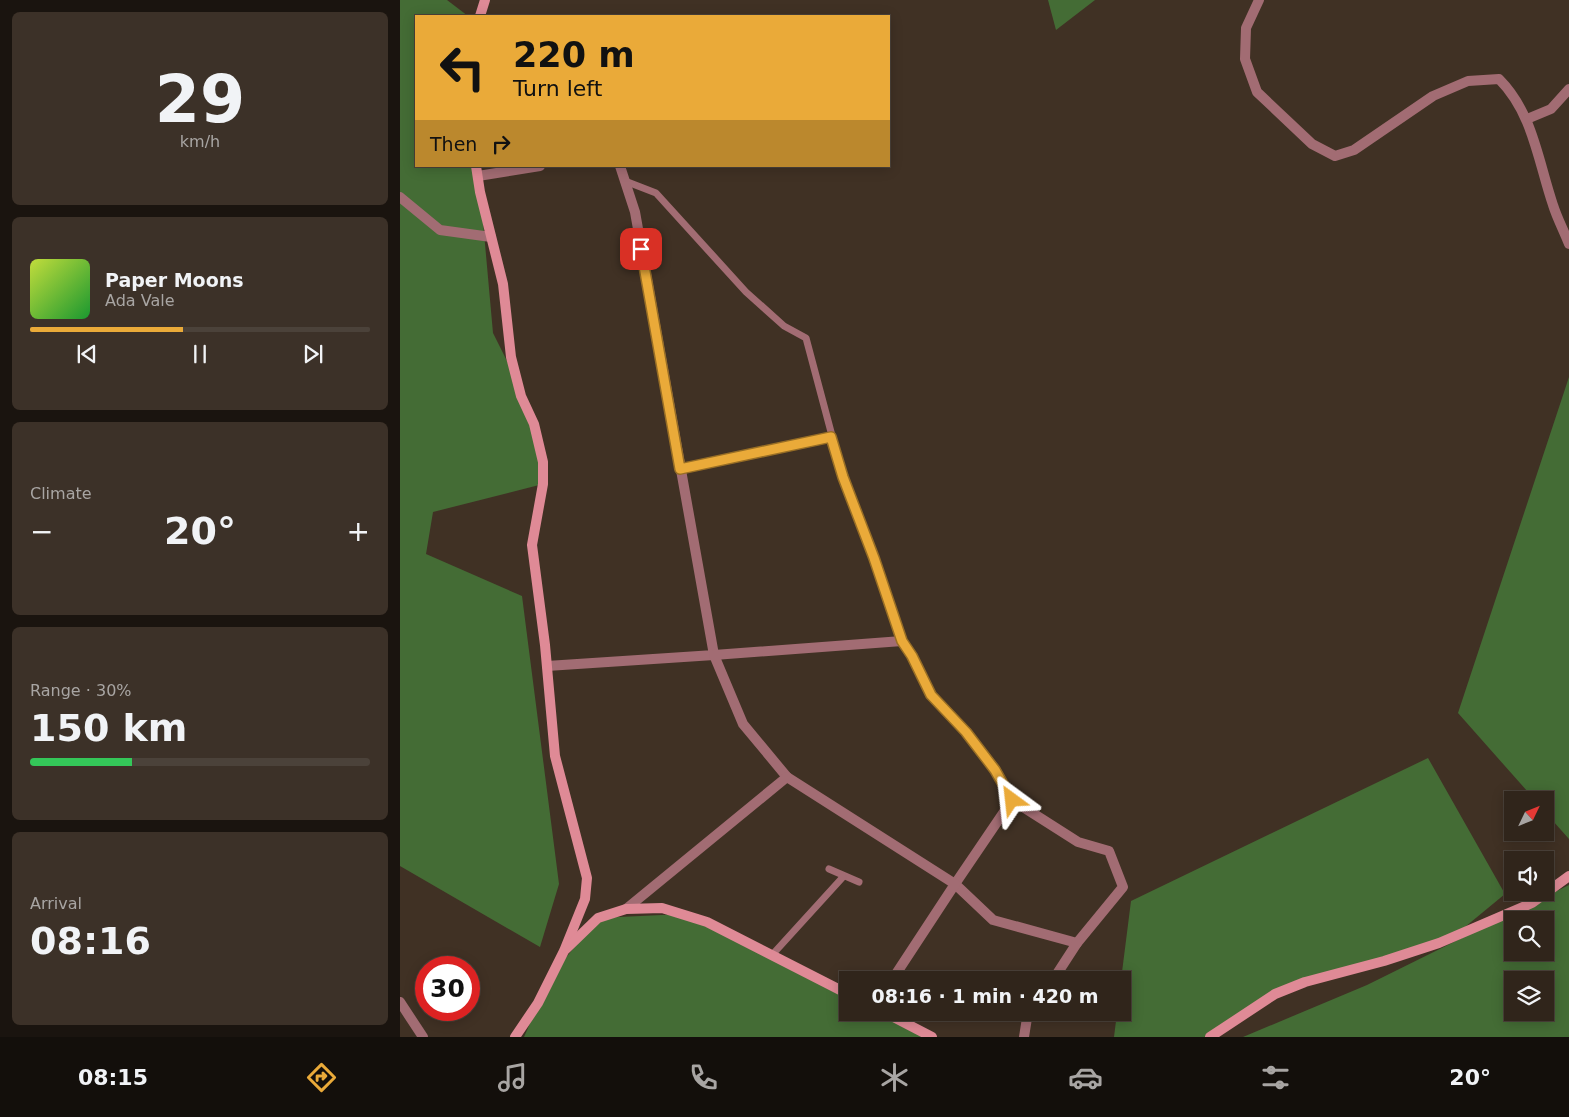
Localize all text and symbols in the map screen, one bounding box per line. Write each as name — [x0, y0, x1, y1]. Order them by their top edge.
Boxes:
icon: left — [430, 35, 495, 100]
text: 220 m — [513, 35, 635, 75]
text: 29 — [155, 62, 245, 137]
text: Turn left — [513, 76, 602, 101]
icon: right — [487, 130, 515, 158]
text: km/h — [180, 132, 220, 151]
text: Then — [430, 133, 477, 155]
pin — [620, 228, 662, 270]
icon: arrive — [627, 235, 655, 263]
text: Paper Moons — [105, 269, 244, 291]
text: Ada Vale — [105, 291, 175, 310]
icon: previous — [73, 340, 101, 368]
icon: pause — [186, 340, 214, 368]
icon: next — [299, 340, 327, 368]
text: Climate — [30, 484, 92, 503]
text: 20° — [164, 509, 236, 553]
text: − — [30, 515, 53, 548]
text: + — [347, 515, 370, 548]
text: Range · 30% — [30, 681, 132, 700]
text: 150 km — [30, 706, 187, 750]
position arrow — [985, 773, 1037, 825]
north arrow — [1504, 791, 1554, 841]
map controls — [1504, 791, 1554, 1021]
button: sound — [1504, 851, 1554, 901]
text: Arrival — [30, 894, 82, 913]
button: search — [1504, 911, 1554, 961]
text: 08:16 — [30, 919, 151, 963]
speed limit sign: 30 — [415, 956, 480, 1021]
button: layers — [1504, 971, 1554, 1021]
text: 08:16 · 1 min · 420 m — [871, 985, 1099, 1007]
icon: directions — [304, 1060, 339, 1095]
icon: music — [495, 1060, 530, 1095]
icon: phone — [686, 1060, 721, 1095]
icon: climate — [877, 1060, 912, 1095]
icon: car — [1068, 1060, 1103, 1095]
icon: filters — [1258, 1060, 1293, 1095]
text: 08:15 — [78, 1065, 148, 1090]
text: 20° — [1449, 1065, 1491, 1090]

